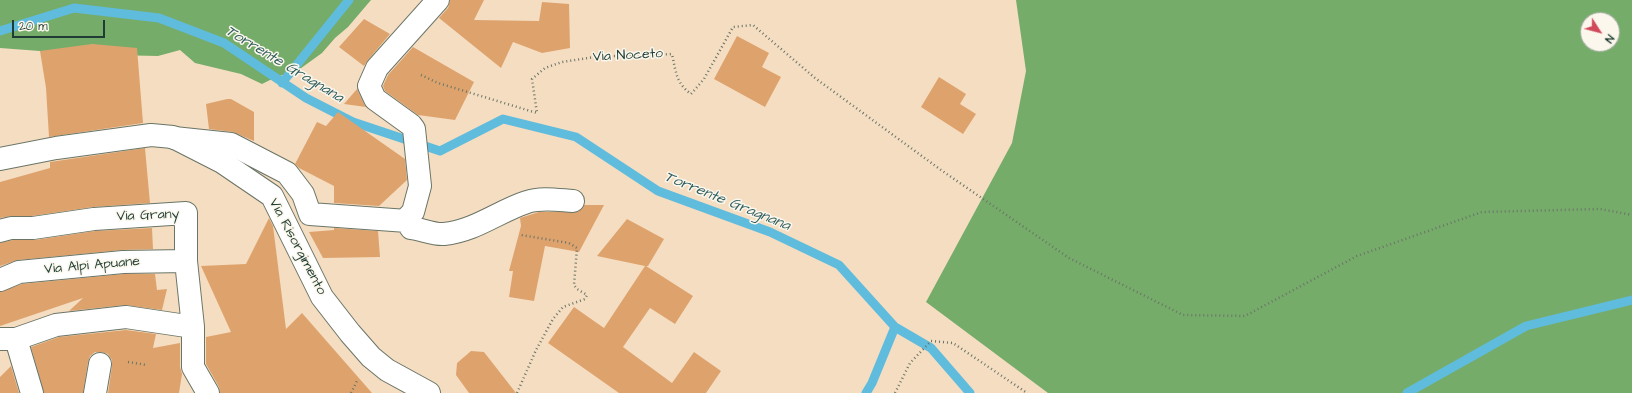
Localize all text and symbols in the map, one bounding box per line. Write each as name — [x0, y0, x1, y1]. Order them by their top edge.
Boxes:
scale bar — [14, 12, 107, 38]
north arrow — [1580, 12, 1620, 52]
text: 20 m — [19, 18, 48, 35]
water label: Torrente Gragnana — [222, 23, 346, 107]
text: N — [1601, 32, 1617, 46]
street label: Via Noceto — [592, 46, 664, 66]
water label: Torrente Gragnana — [661, 168, 793, 236]
street label: Via Risorgimento — [265, 196, 329, 298]
street label: Via Grany — [116, 207, 180, 225]
street label: Via Alpi Apuane — [44, 253, 140, 279]

